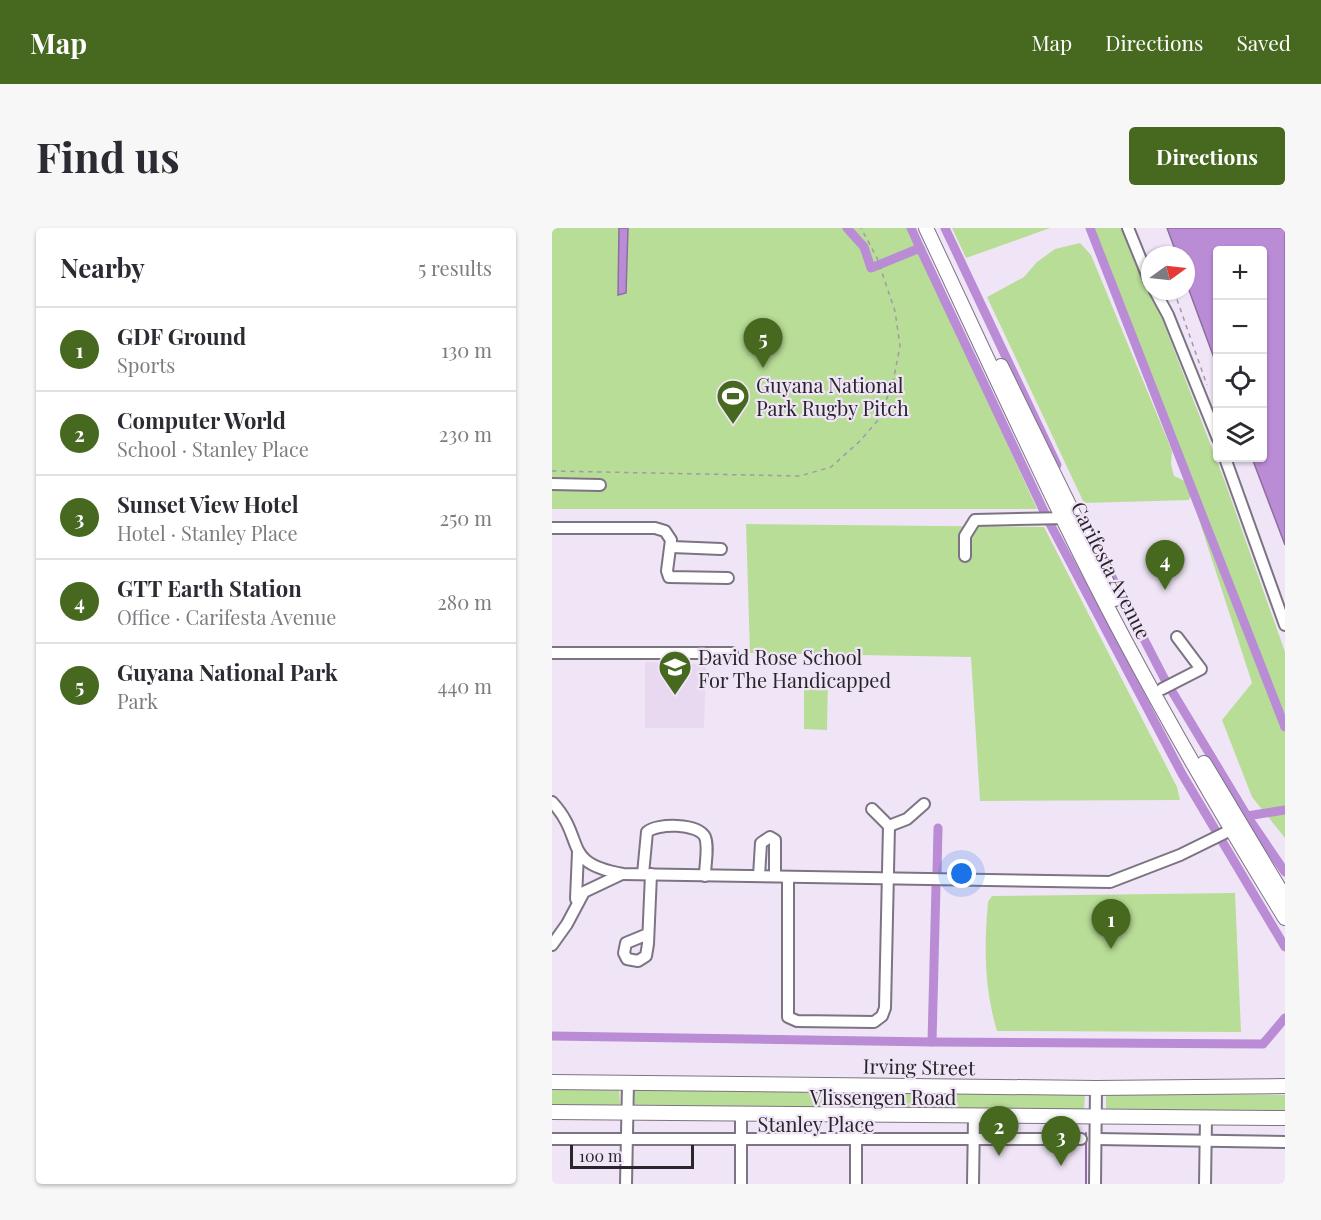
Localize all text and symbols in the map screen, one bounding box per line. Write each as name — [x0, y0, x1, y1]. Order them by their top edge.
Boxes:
text: Map — [30, 24, 87, 61]
text: Map — [1031, 28, 1072, 56]
text: Directions — [1105, 28, 1203, 56]
text: Saved — [1236, 28, 1291, 56]
button: Directions — [1129, 127, 1285, 185]
text: Find us — [36, 128, 180, 184]
north arrow — [1141, 246, 1195, 300]
map controls — [1213, 246, 1267, 462]
button: + — [1213, 246, 1267, 300]
text: Nearby — [60, 250, 145, 285]
text: 5 results — [418, 254, 492, 281]
button: − — [1213, 300, 1267, 354]
pin: 5 — [744, 318, 782, 368]
text: GDF Ground — [117, 321, 246, 351]
text: 1 — [76, 336, 83, 363]
text: 130 m — [441, 336, 492, 363]
text: Sports — [117, 351, 175, 378]
button: locate — [1213, 354, 1267, 408]
place label: Guyana National Park Rugby Pitch — [756, 371, 909, 421]
sports icon: Guyana National Park Rugby Pitch — [715, 378, 751, 425]
text: Computer World — [117, 405, 286, 435]
button: layers — [1213, 408, 1267, 462]
text: 2 — [74, 420, 85, 447]
text: 230 m — [439, 420, 492, 447]
text: School · Stanley Place — [117, 435, 309, 462]
text: Sunset View Hotel — [117, 489, 299, 519]
street label: Carifesta Avenue — [1066, 497, 1158, 643]
text: 3 — [75, 504, 84, 531]
text: 250 m — [439, 504, 492, 531]
text: Hotel · Stanley Place — [117, 519, 298, 546]
pin: 4 — [1146, 540, 1184, 590]
text: GTT Earth Station — [117, 573, 302, 603]
text: 4 — [74, 588, 85, 615]
text: 280 m — [437, 588, 492, 615]
text: Office · Carifesta Avenue — [117, 603, 336, 630]
place label: David Rose School For The Handicapped — [698, 643, 891, 693]
school or university icon: David Rose School For The Handicapped — [657, 649, 693, 696]
text: Guyana National Park — [117, 657, 338, 687]
text: 5 — [75, 672, 84, 699]
text: 440 m — [438, 672, 492, 699]
text: Park — [117, 687, 158, 714]
your location — [947, 859, 976, 888]
pin: 1 — [1092, 900, 1130, 949]
street label: Irving Street — [863, 1052, 976, 1080]
street label: Vlissengen Road — [809, 1083, 957, 1110]
pin: 2 — [980, 1106, 1018, 1156]
street label: Stanley Place — [758, 1110, 874, 1137]
pin: 3 — [1042, 1116, 1080, 1166]
scale bar — [570, 1142, 694, 1170]
text: 100 m — [579, 1145, 622, 1166]

